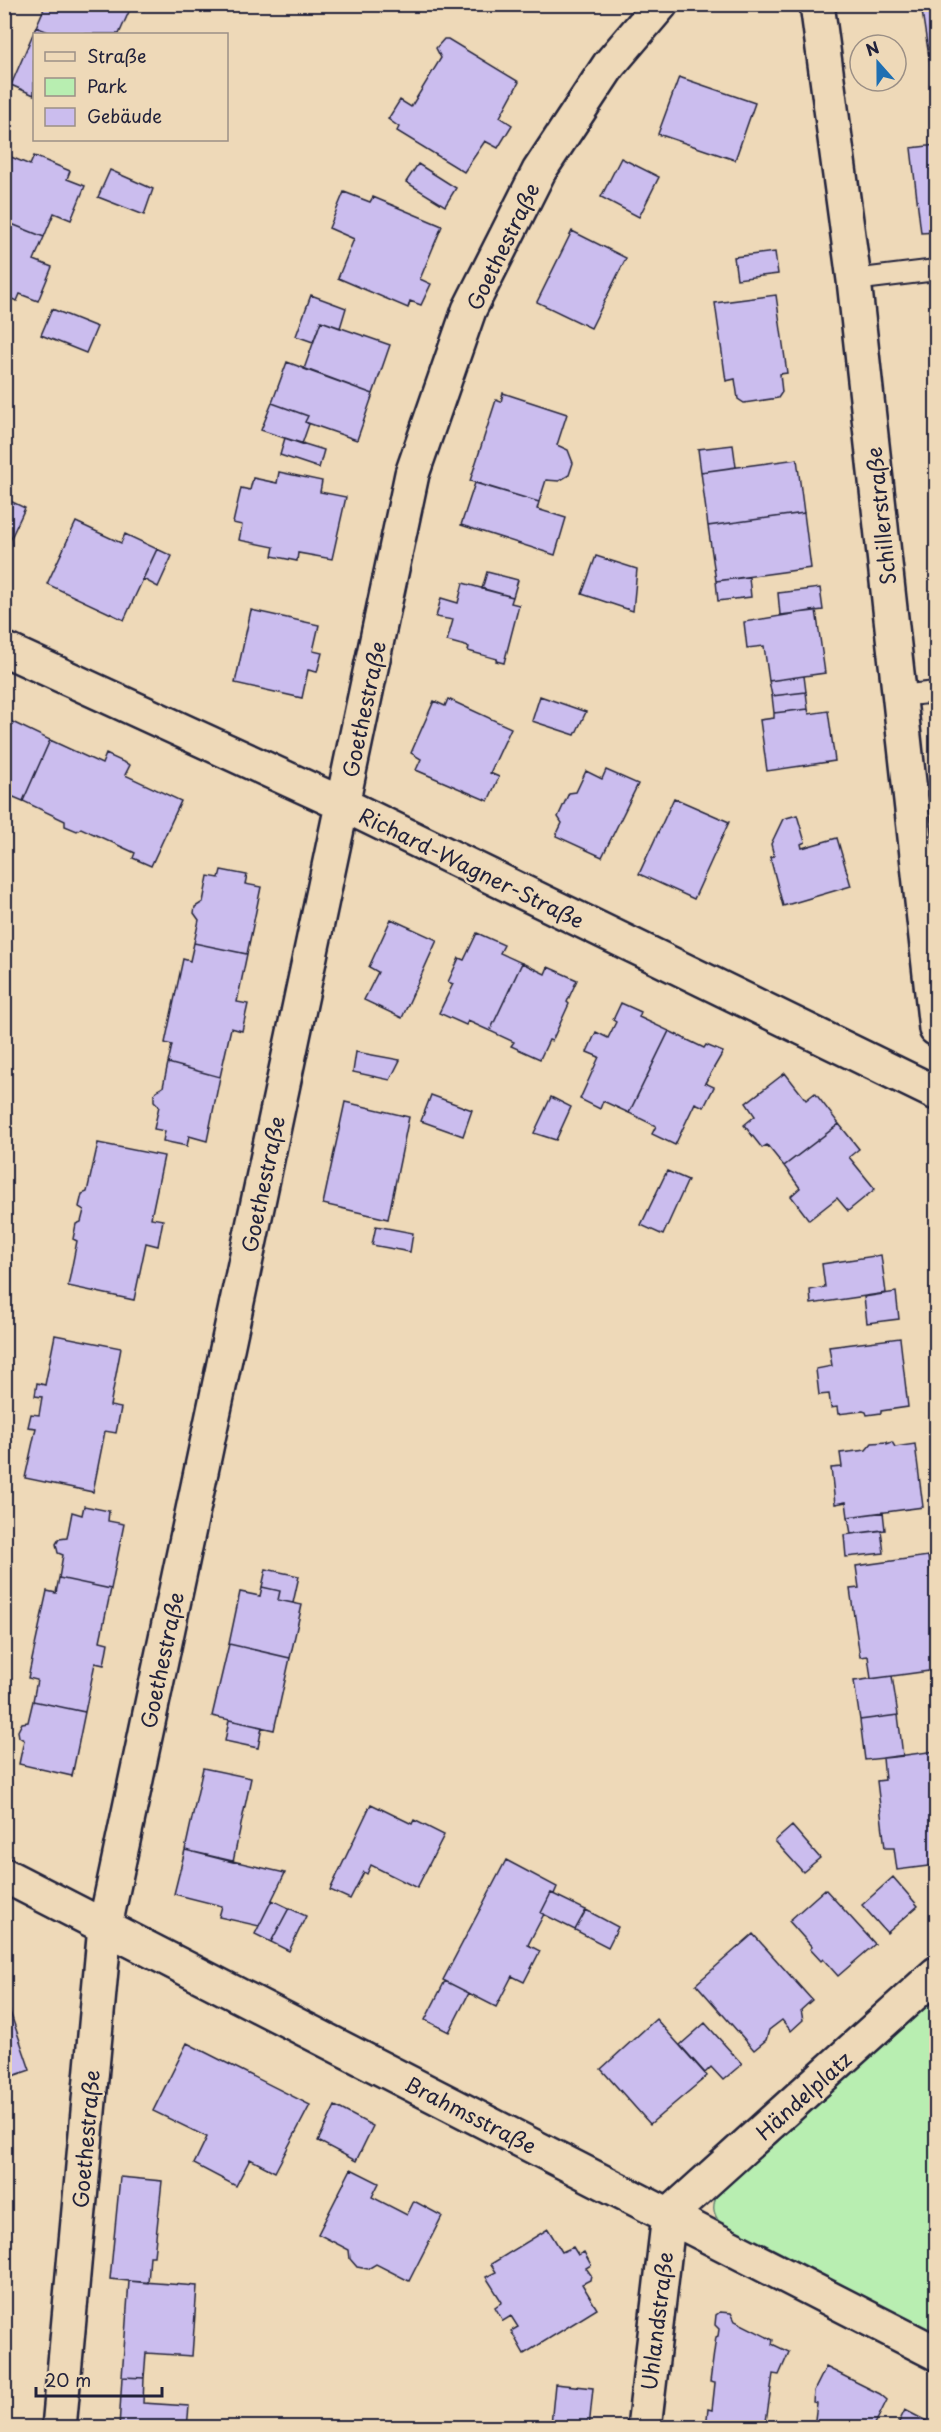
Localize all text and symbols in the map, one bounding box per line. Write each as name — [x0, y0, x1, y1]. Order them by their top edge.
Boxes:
legend — [33, 33, 228, 141]
north arrow — [848, 33, 908, 93]
text: N — [862, 35, 882, 62]
text: Straße — [87, 42, 147, 69]
text: Park — [87, 72, 127, 99]
text: Gebäude — [87, 102, 162, 129]
street label: Goethestraße — [457, 177, 547, 315]
street label: Schillerstraße — [857, 445, 903, 587]
street label: Goethestraße — [333, 638, 393, 780]
street label: Richard-Wagner-Straße — [354, 798, 590, 936]
street label: Goethestraße — [232, 1113, 292, 1255]
street label: Goethestraße — [131, 1589, 191, 1731]
street label: Händelplatz — [748, 2043, 858, 2147]
street label: Brahmsstraße — [400, 2067, 542, 2161]
street label: Goethestraße — [63, 2069, 107, 2209]
street label: Uhlandstraße — [632, 2250, 680, 2392]
scale bar — [36, 2360, 162, 2398]
text: 20 m — [45, 2366, 91, 2393]

